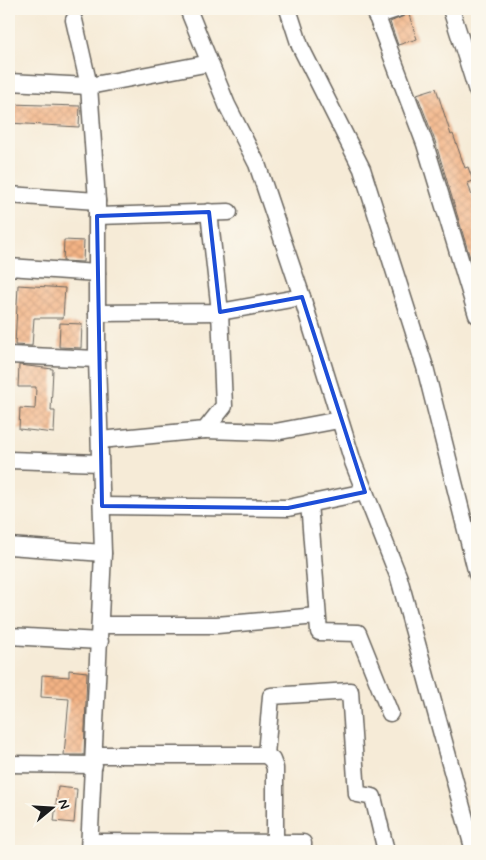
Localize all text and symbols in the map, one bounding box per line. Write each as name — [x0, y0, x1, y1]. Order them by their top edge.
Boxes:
north arrow — [28, 782, 78, 832]
text: N — [53, 797, 73, 812]

